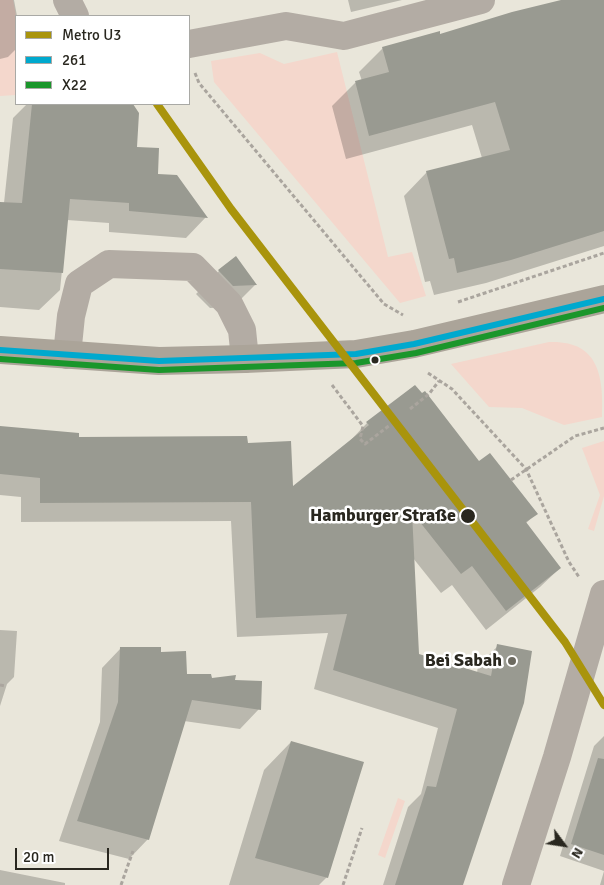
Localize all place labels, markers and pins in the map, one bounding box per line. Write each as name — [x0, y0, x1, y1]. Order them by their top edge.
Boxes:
unlabelled marker — [370, 355, 380, 365]
place label: Hamburger Straße — [310, 505, 456, 527]
marker: Hamburger Straße — [459, 507, 477, 525]
place label: Bei Sabah — [425, 650, 502, 672]
marker: Bei Sabah — [506, 655, 518, 667]

